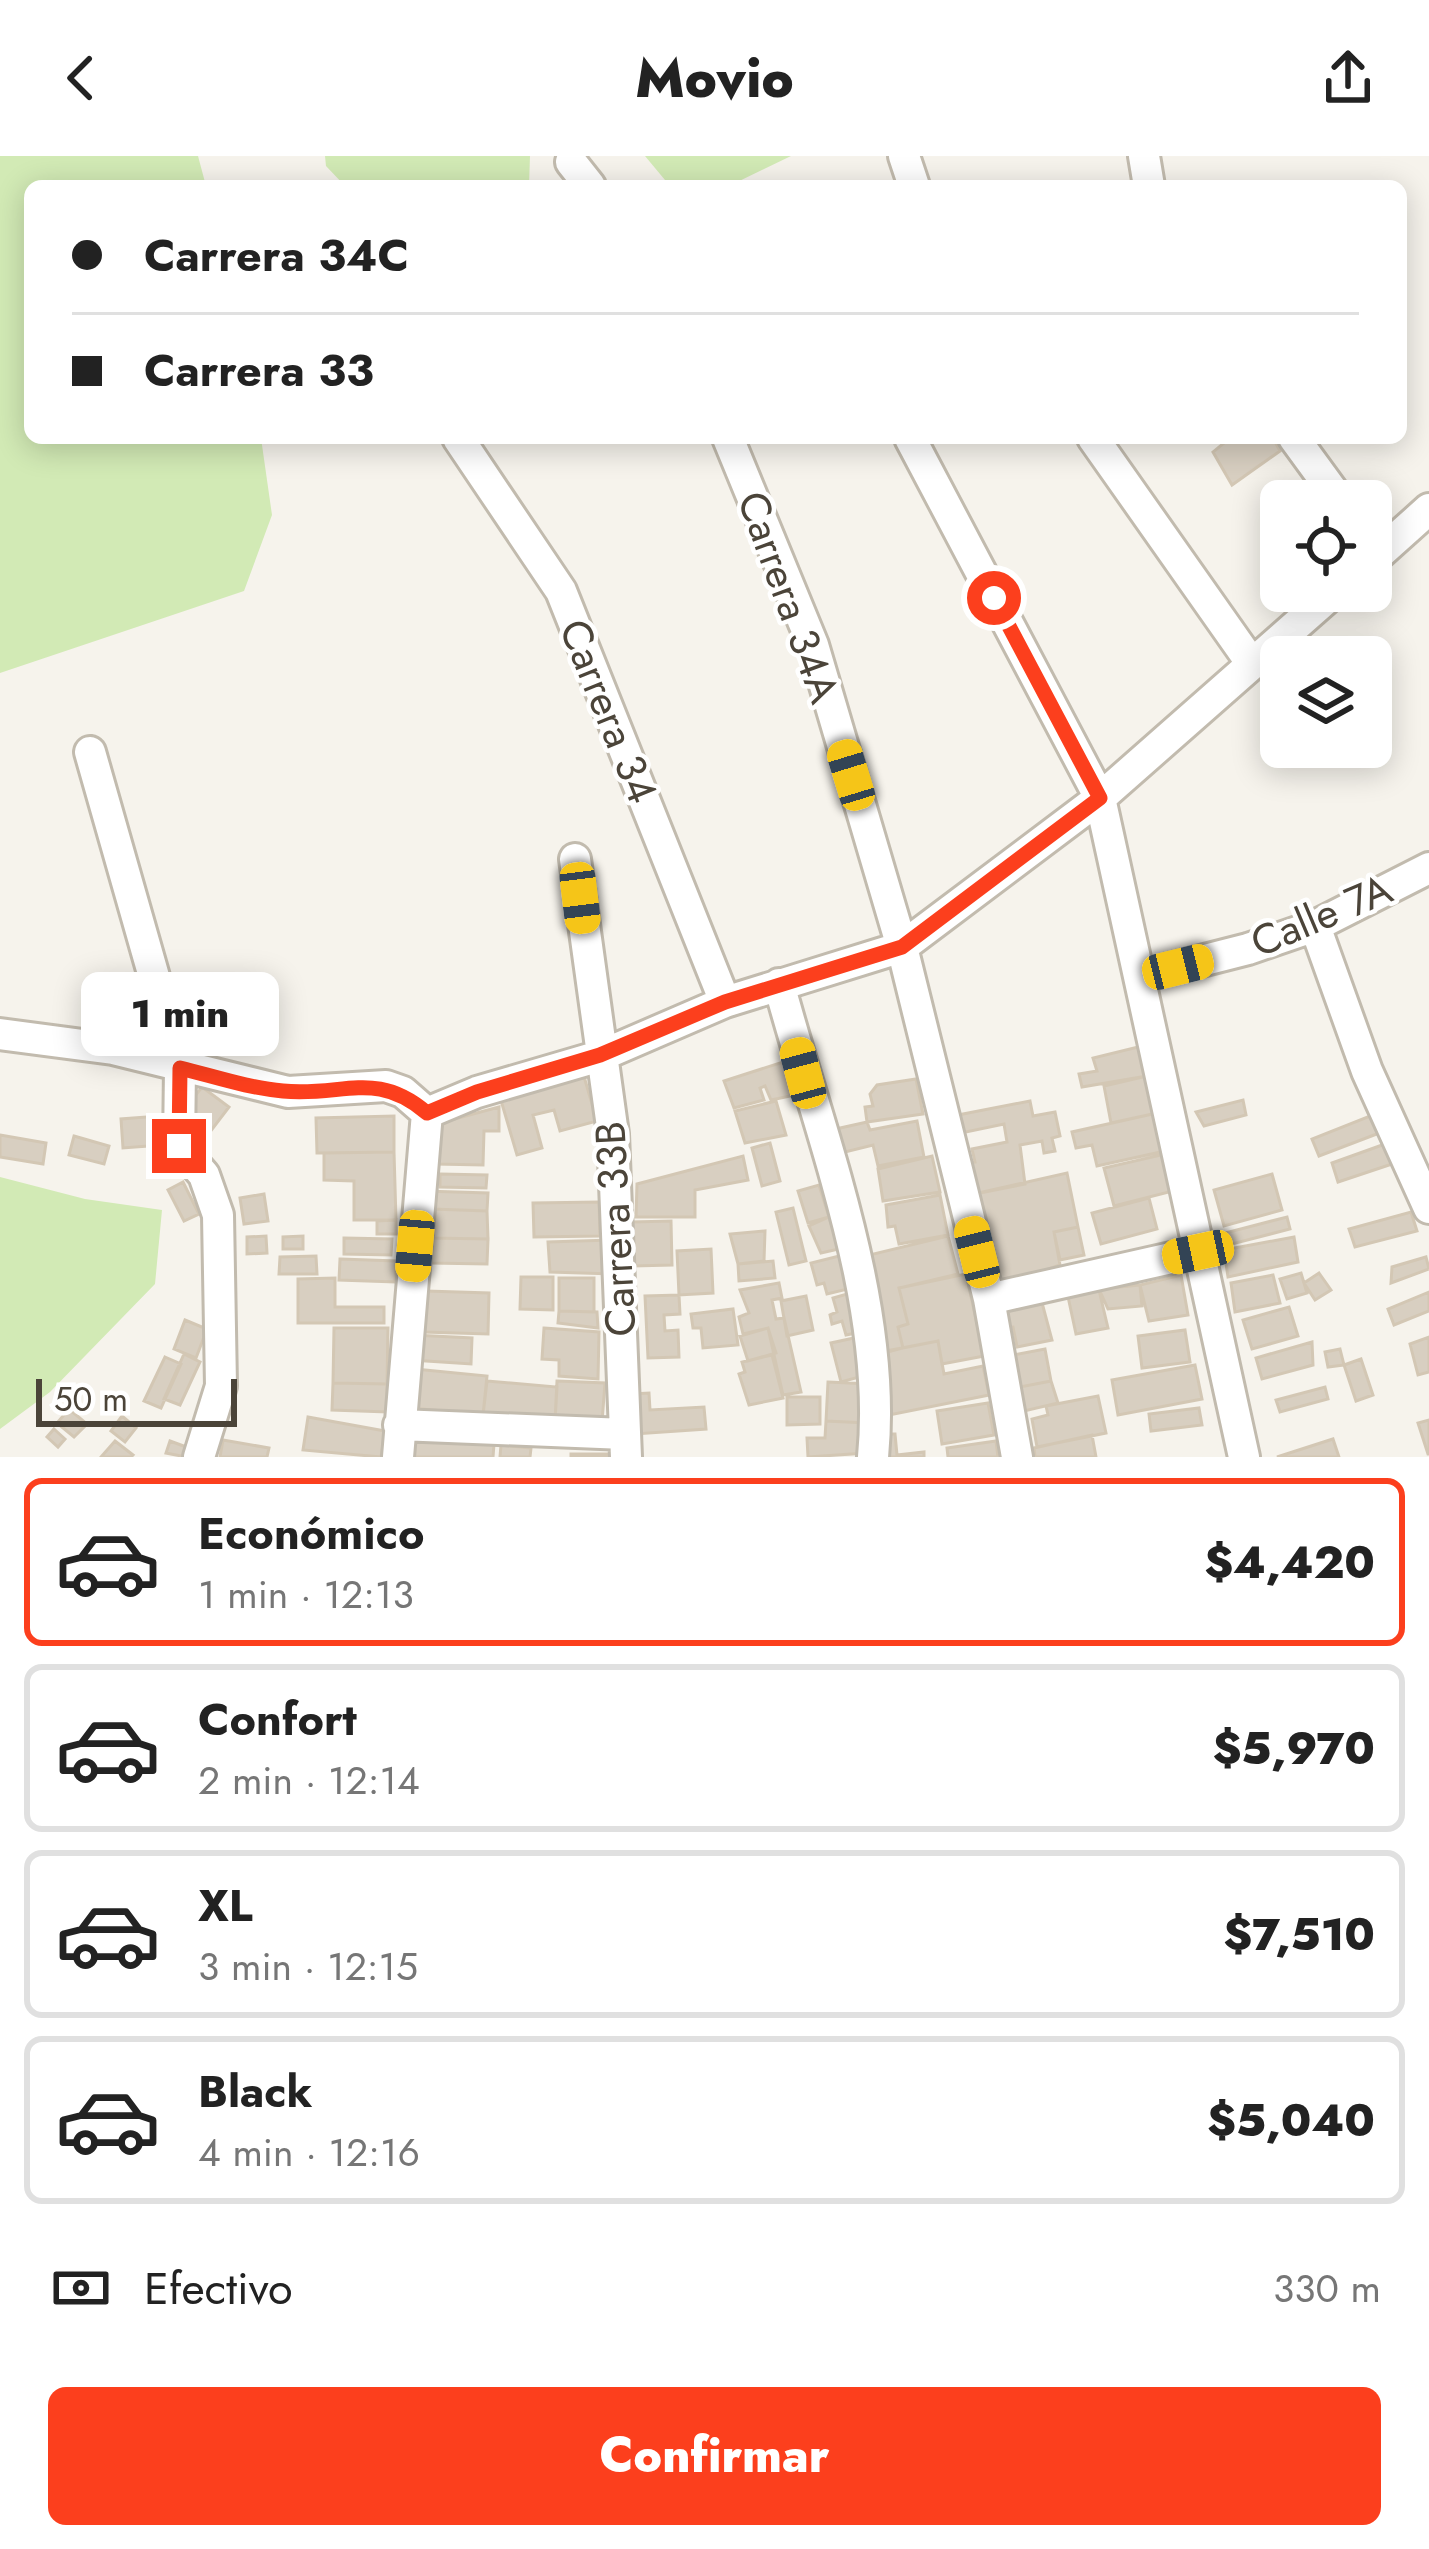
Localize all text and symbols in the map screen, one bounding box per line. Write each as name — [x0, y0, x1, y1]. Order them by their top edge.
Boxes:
text: Movio — [635, 39, 794, 117]
icon: back — [48, 45, 114, 111]
icon: share — [1315, 45, 1381, 111]
text: Carrera 34C — [144, 223, 409, 288]
text: Carrera 33 — [144, 338, 374, 403]
map controls — [1260, 480, 1392, 768]
button: locate — [1260, 480, 1392, 612]
street label: Carrera 34A — [722, 483, 855, 712]
route start — [967, 571, 1021, 625]
street label: Carrera 34 — [544, 610, 673, 812]
button: layers — [1260, 636, 1392, 768]
car — [823, 735, 879, 815]
street label: Calle 7A — [1241, 858, 1402, 972]
car — [558, 860, 602, 936]
car — [1139, 941, 1217, 993]
callout: 1 min — [80, 972, 278, 1056]
text: 1 min — [131, 985, 229, 1042]
car — [776, 1034, 830, 1112]
route end — [152, 1119, 206, 1173]
street label: Carrera 33B — [579, 1120, 652, 1338]
car — [394, 1209, 436, 1283]
car — [951, 1213, 1003, 1291]
car — [1159, 1227, 1237, 1277]
scale bar — [36, 1373, 237, 1426]
text: 50 m — [54, 1376, 128, 1423]
text: Económico — [198, 1501, 424, 1566]
icon: car — [54, 1508, 162, 1616]
text: $4,420 — [1204, 1530, 1375, 1595]
text: 1 min · 12:13 — [198, 1566, 414, 1623]
text: Confort — [198, 1687, 357, 1752]
icon: car — [54, 1694, 162, 1802]
text: $5,970 — [1213, 1716, 1375, 1781]
text: 2 min · 12:14 — [198, 1752, 420, 1809]
text: XL — [198, 1873, 253, 1938]
icon: car — [54, 1880, 162, 1988]
text: $7,510 — [1224, 1902, 1375, 1967]
text: 3 min · 12:15 — [198, 1938, 418, 1995]
text: Black — [198, 2059, 312, 2124]
icon: car — [54, 2066, 162, 2174]
text: $5,040 — [1207, 2088, 1375, 2153]
text: 4 min · 12:16 — [198, 2124, 420, 2181]
icon: cash — [48, 2255, 114, 2321]
text: Efectivo — [144, 2256, 293, 2321]
text: 330 m — [1273, 2260, 1381, 2317]
button: Confirmar — [48, 2387, 1381, 2525]

